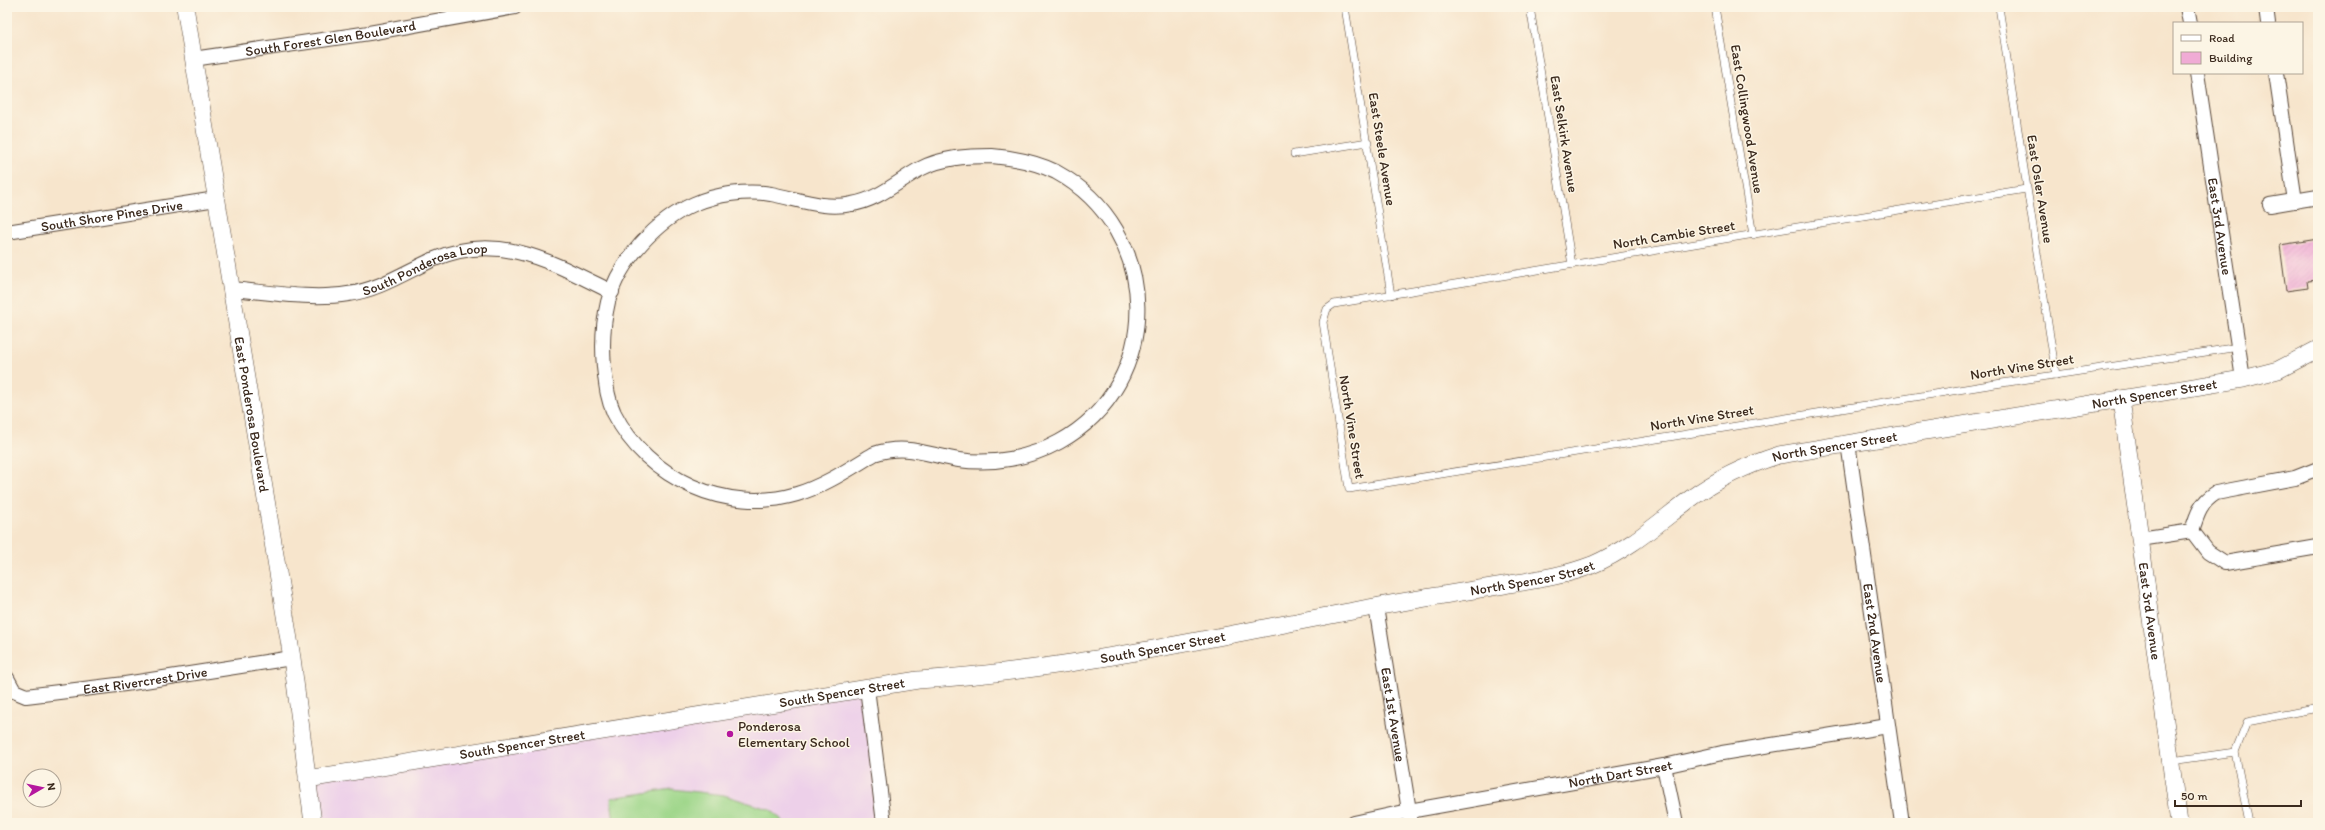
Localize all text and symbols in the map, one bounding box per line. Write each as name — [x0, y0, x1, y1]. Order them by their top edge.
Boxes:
street label: South Forest Glen Boulevard — [244, 16, 417, 60]
legend — [2173, 22, 2303, 74]
text: Road — [2209, 31, 2235, 45]
street label: East Collingwood Avenue — [1727, 43, 1767, 195]
text: Building — [2209, 51, 2253, 65]
street label: East Selkirk Avenue — [1546, 74, 1582, 194]
street label: East Steele Avenue — [1365, 91, 1399, 207]
street label: East Osler Avenue — [2023, 134, 2057, 245]
street label: East 3rd Avenue — [2204, 176, 2236, 276]
street label: South Shore Pines Drive — [40, 196, 184, 235]
street label: North Cambie Street — [1612, 217, 1736, 253]
street label: South Ponderosa Loop — [360, 240, 488, 299]
street label: East Ponderosa Boulevard — [231, 335, 273, 494]
street label: North Vine Street — [1969, 350, 2075, 384]
street label: North Vine Street — [1335, 374, 1369, 480]
street label: North Spencer Street — [2090, 375, 2218, 412]
street label: North Vine Street — [1649, 401, 1755, 435]
street label: North Spencer Street — [1770, 427, 1899, 465]
street label: North Spencer Street — [1469, 556, 1597, 599]
street label: East 3rd Avenue — [2135, 561, 2165, 661]
street label: East 2nd Avenue — [1860, 582, 1891, 684]
street label: South Spencer Street — [1099, 627, 1227, 667]
street label: East Rivercrest Drive — [82, 663, 209, 698]
street label: East 1st Avenue — [1377, 666, 1409, 763]
street label: South Spencer Street — [778, 674, 906, 711]
place label: Ponderosa Elementary School — [738, 718, 850, 751]
street label: South Spencer Street — [458, 726, 586, 763]
marker: Ponderosa Elementary School — [725, 729, 735, 739]
street label: North Dart Street — [1567, 756, 1674, 791]
north arrow — [22, 768, 62, 808]
text: N — [44, 782, 58, 791]
scale bar — [2175, 782, 2301, 808]
text: 50 m — [2181, 789, 2207, 803]

